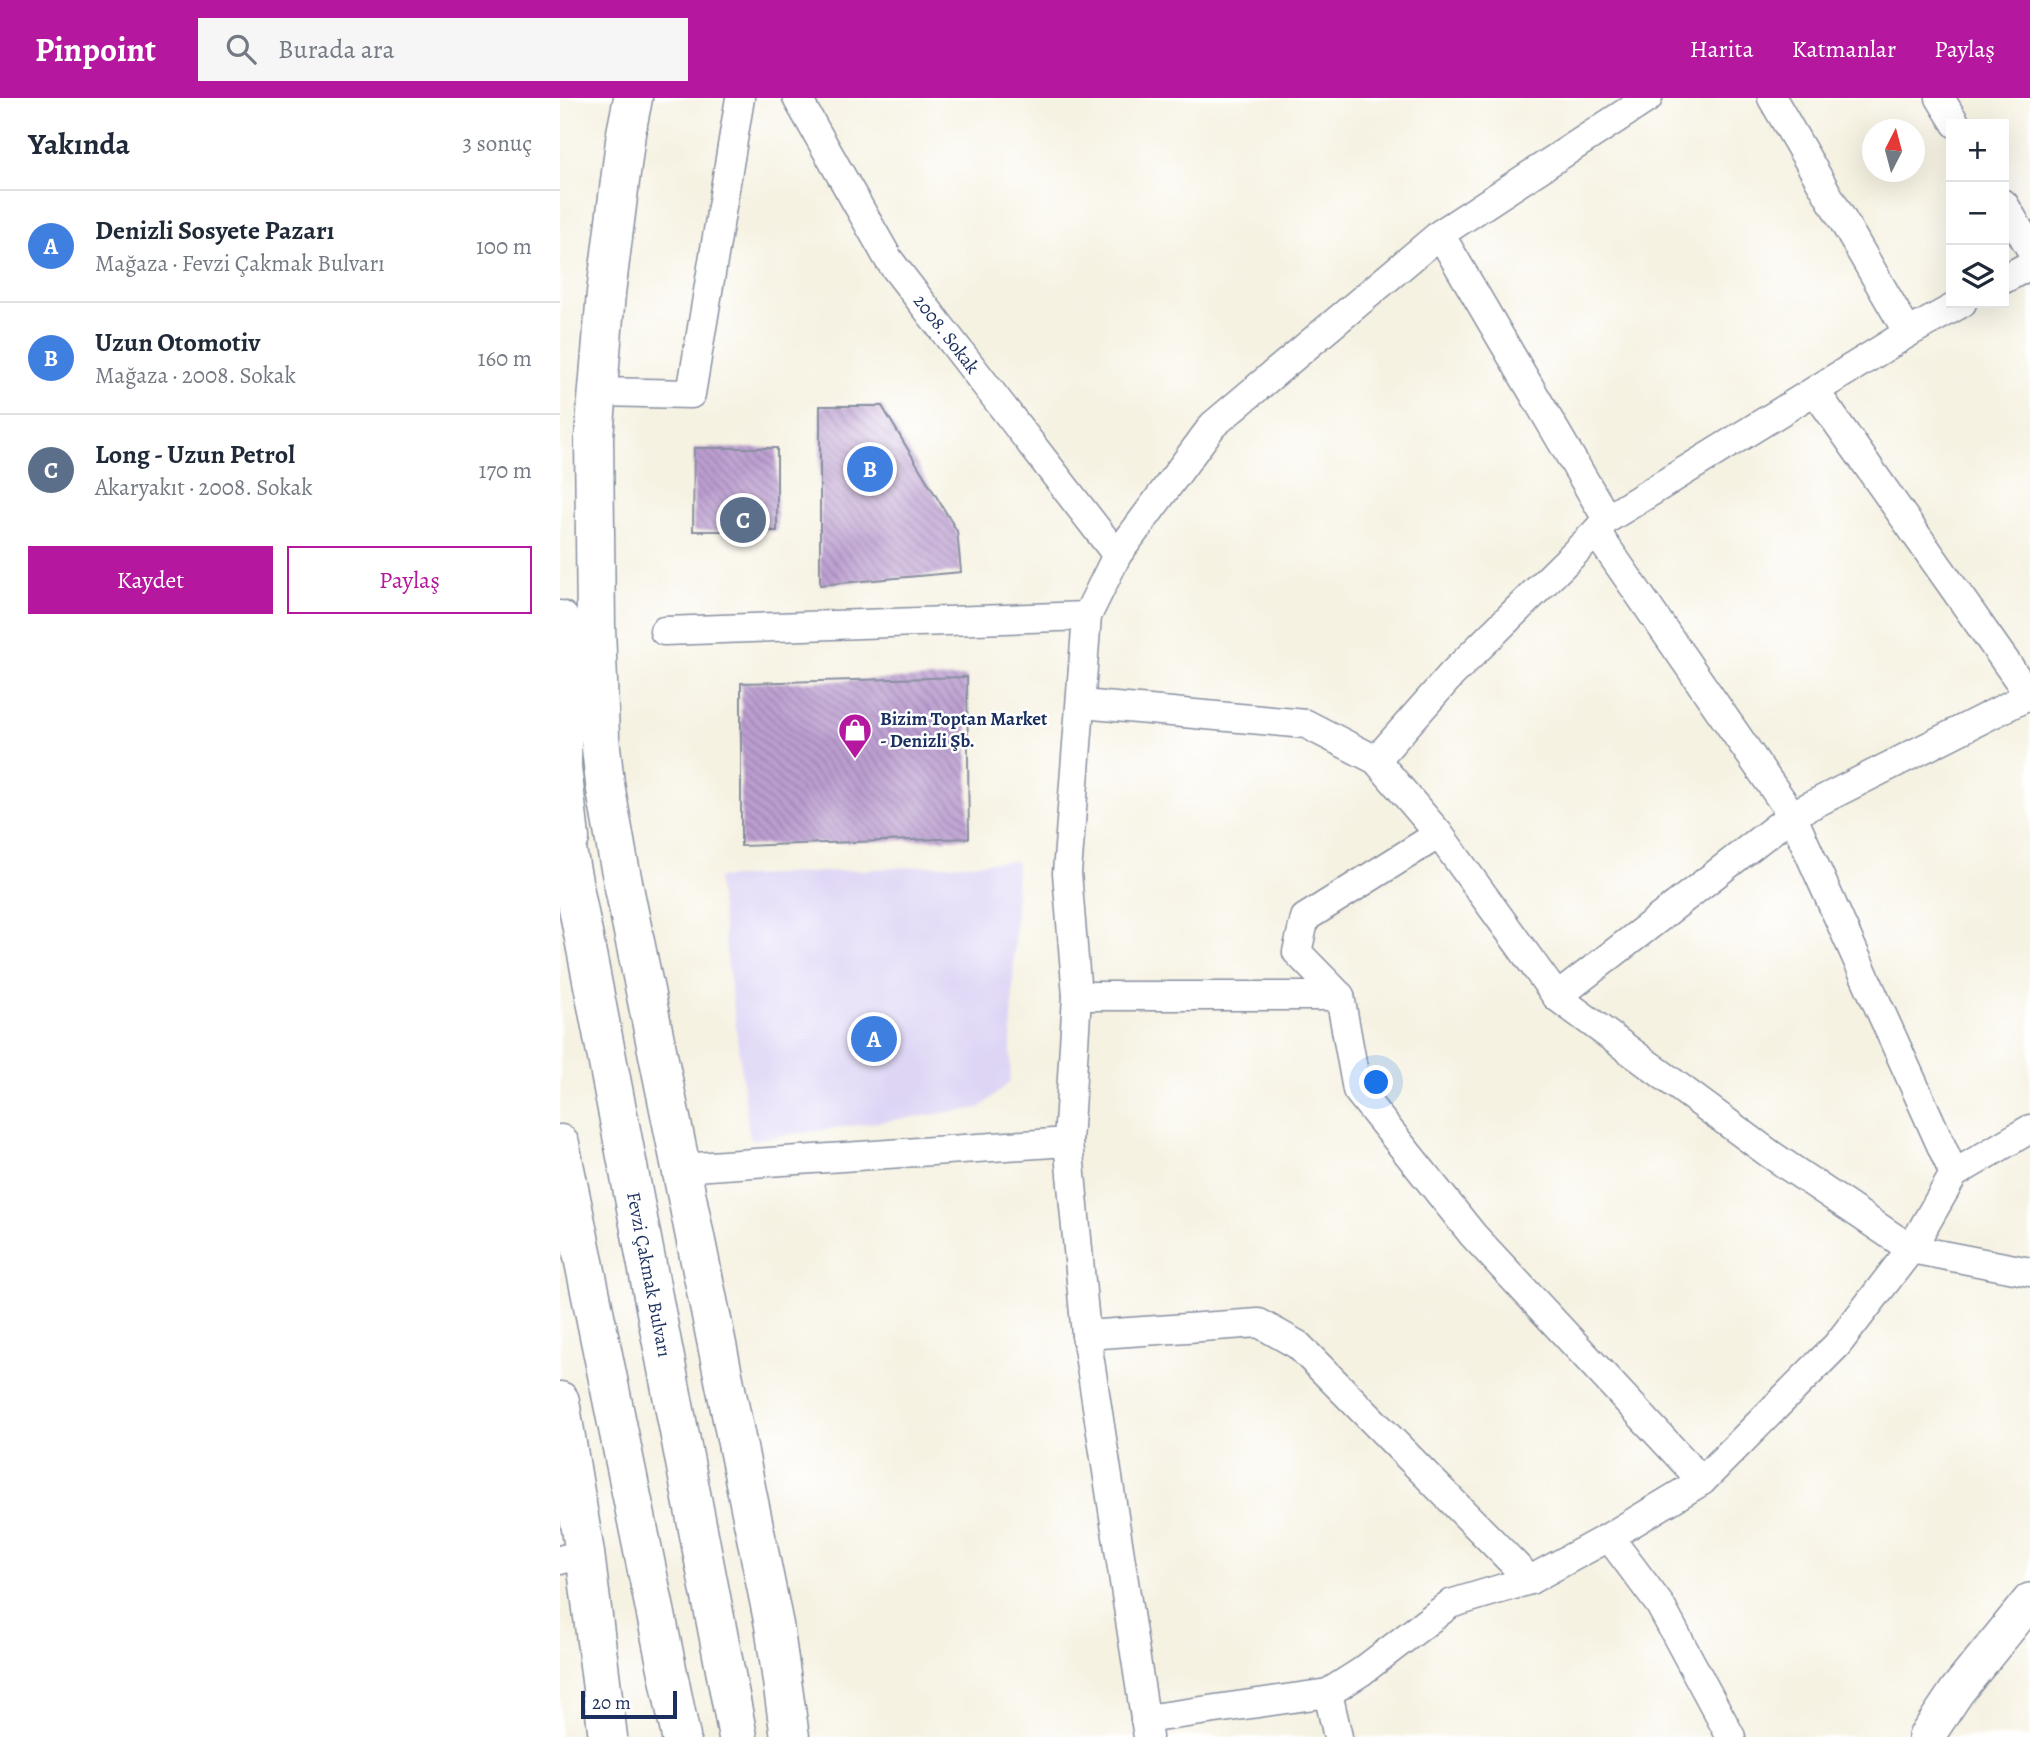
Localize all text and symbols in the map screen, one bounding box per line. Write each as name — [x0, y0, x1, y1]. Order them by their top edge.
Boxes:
search box — [198, 18, 688, 81]
text: Pinpoint — [35, 27, 156, 72]
icon: search — [222, 30, 260, 68]
text: Burada ara — [278, 32, 395, 67]
text: Harita — [1690, 33, 1754, 65]
text: Katmanlar — [1792, 33, 1896, 65]
text: Paylaş — [1934, 33, 1995, 65]
north arrow — [1862, 119, 1925, 182]
map controls — [1946, 119, 2009, 308]
button: + — [1946, 119, 2009, 182]
text: Yakında — [28, 124, 130, 164]
text: 3 sonuç — [462, 128, 532, 159]
button: − — [1946, 182, 2009, 245]
text: Denizli Sosyete Pazarı — [95, 213, 334, 248]
text: A — [44, 231, 58, 262]
text: 100 m — [476, 231, 532, 262]
button: layers — [1946, 245, 2009, 308]
text: Mağaza · Fevzi Çakmak Bulvarı — [95, 248, 385, 279]
street label: 2008. Sokak — [907, 289, 986, 380]
text: Uzun Otomotiv — [95, 325, 260, 360]
text: B — [44, 343, 58, 374]
text: 160 m — [478, 343, 532, 374]
text: Mağaza · 2008. Sokak — [95, 360, 296, 391]
text: Long - Uzun Petrol — [95, 437, 295, 472]
pin: B — [847, 443, 893, 495]
text: C — [44, 455, 58, 486]
text: 170 m — [479, 455, 532, 486]
text: Akaryakıt · 2008. Sokak — [95, 472, 313, 503]
pin: C — [720, 494, 766, 546]
button: Kaydet — [28, 546, 273, 614]
button: Paylaş — [287, 546, 532, 614]
place label: Bizim Toptan Market - Denizli Şb. — [880, 706, 1048, 754]
shop icon: Bizim Toptan Market - Denizli Şb. — [836, 711, 874, 760]
pin: A — [851, 1013, 897, 1065]
your location — [1359, 1065, 1393, 1099]
street label: Fevzi Çakmak Bulvarı — [620, 1190, 677, 1359]
scale bar — [581, 1688, 677, 1720]
text: 20 m — [592, 1690, 631, 1716]

